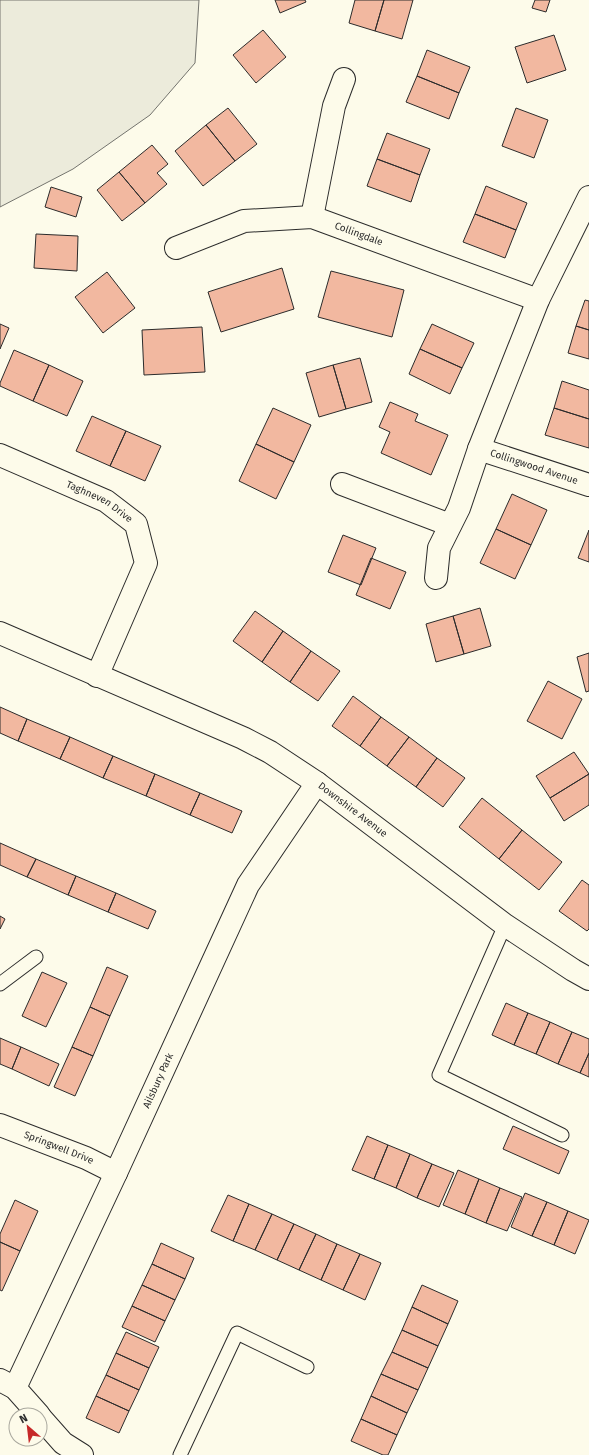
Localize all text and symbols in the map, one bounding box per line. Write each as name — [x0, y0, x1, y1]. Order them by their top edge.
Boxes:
street label: Collingdale — [333, 220, 384, 248]
street label: Collingwood Avenue — [489, 447, 580, 487]
street label: Taghneven Drive — [64, 478, 135, 525]
street label: Downshire Avenue — [316, 780, 390, 840]
street label: Ailsbury Park — [141, 1051, 176, 1110]
street label: Springwell Drive — [22, 1129, 96, 1167]
north arrow — [8, 1407, 48, 1447]
text: N — [17, 1411, 30, 1426]

